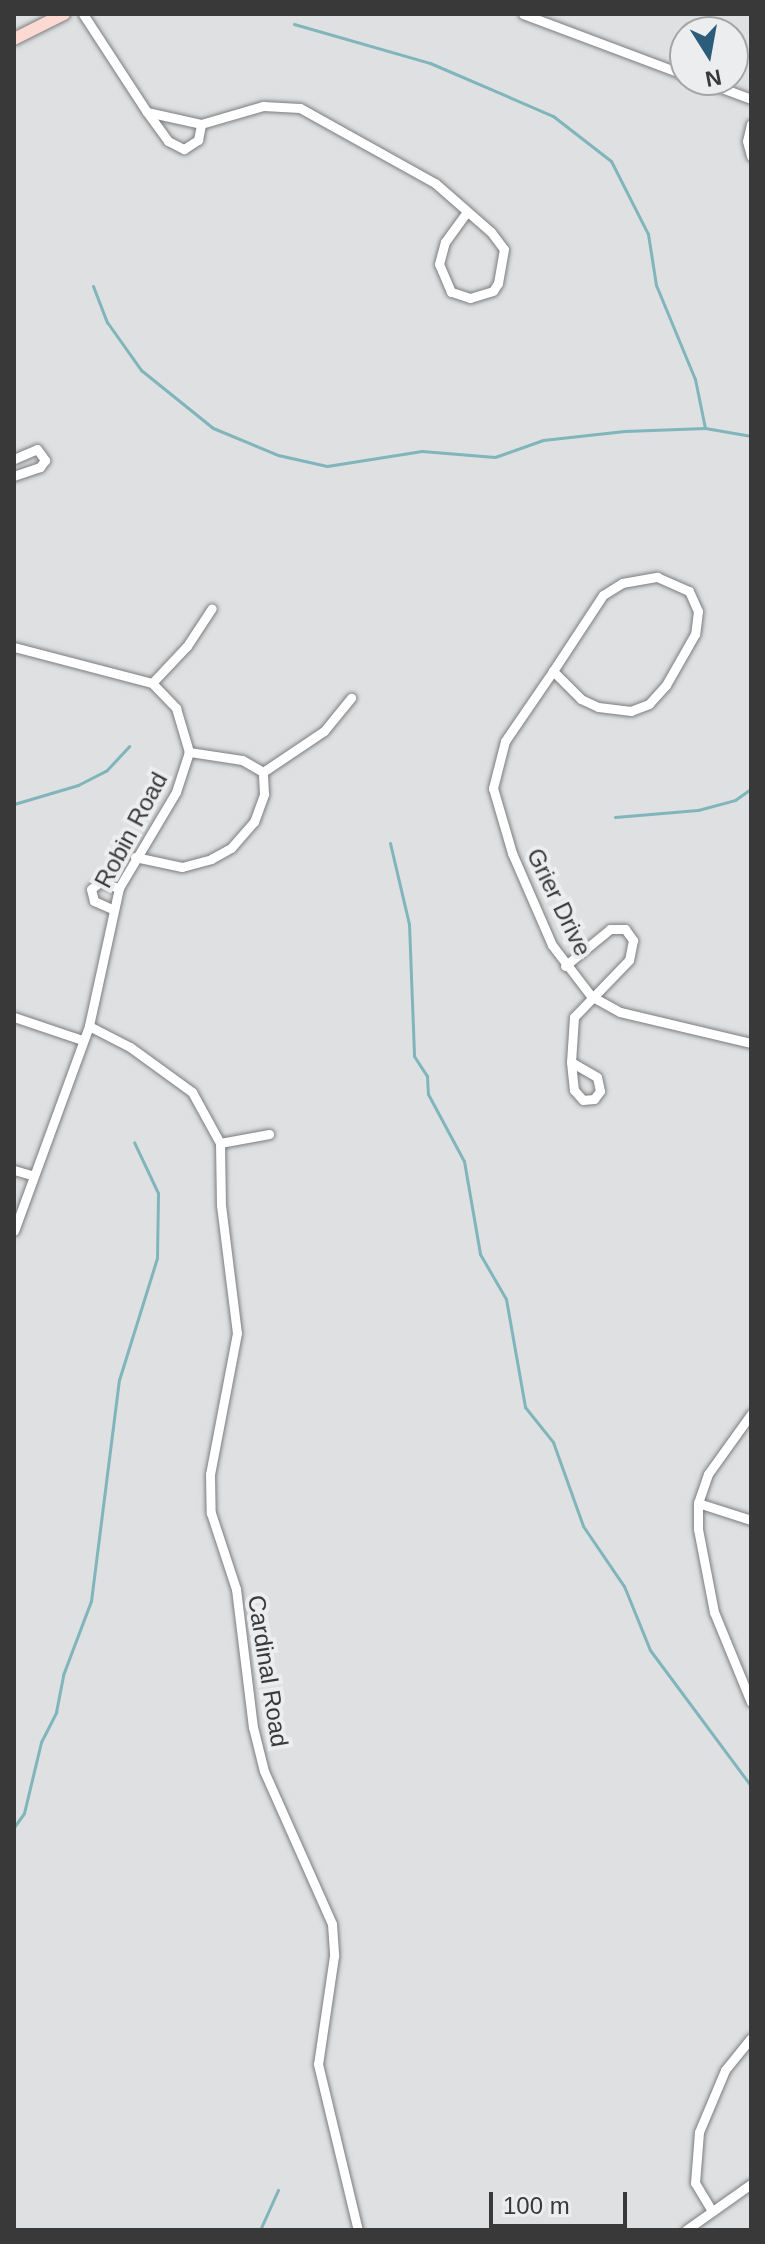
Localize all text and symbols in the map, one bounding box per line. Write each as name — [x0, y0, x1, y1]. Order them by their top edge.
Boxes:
north arrow — [669, 16, 749, 96]
text: N — [703, 64, 723, 92]
street label: Robin Road — [89, 767, 173, 893]
street label: Grier Drive — [521, 844, 597, 960]
street label: Cardinal Road — [242, 1593, 294, 1749]
scale bar — [493, 2176, 631, 2226]
text: 100 m — [503, 2192, 570, 2219]

